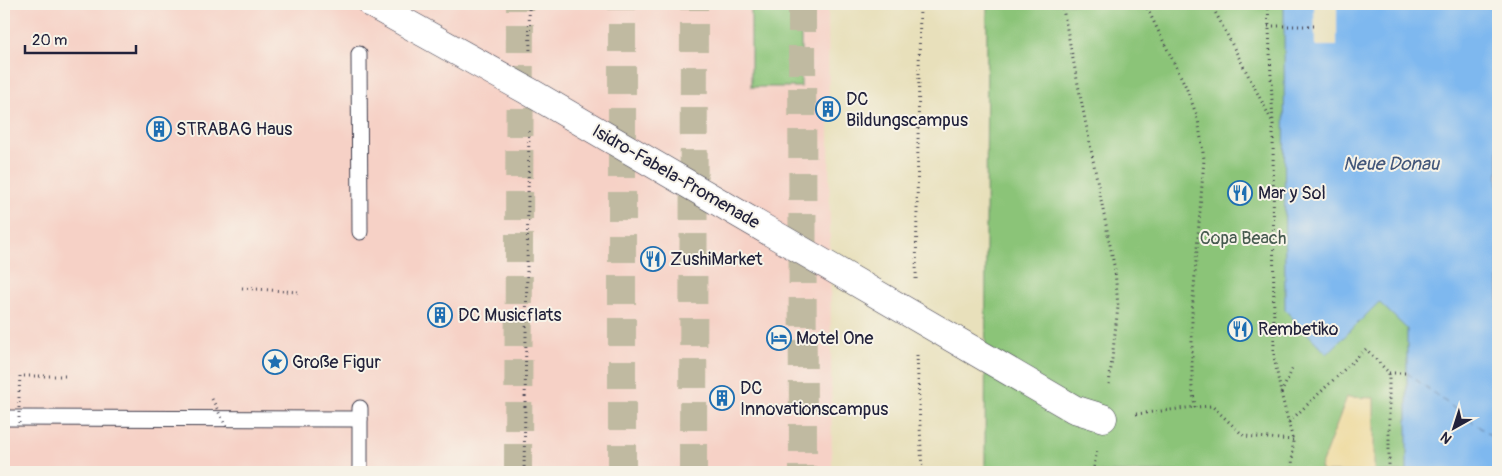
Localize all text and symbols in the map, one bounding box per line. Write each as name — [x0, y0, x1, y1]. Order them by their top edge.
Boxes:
scale bar — [25, 22, 136, 54]
text: 20 m — [32, 31, 67, 50]
place label: DC Bildungscampus — [846, 88, 968, 132]
building icon: DC Bildungscampus — [815, 96, 841, 122]
building icon: STRABAG Haus — [146, 116, 172, 142]
place label: STRABAG Haus — [176, 118, 292, 141]
street label: Isidro-Fabela-Promenade — [588, 120, 764, 235]
water label: Neue Donau — [1343, 152, 1440, 176]
restaurant icon: Mar y Sol — [1227, 180, 1253, 206]
place label: Mar y Sol — [1258, 182, 1326, 205]
park label: Copa Beach — [1200, 227, 1286, 250]
restaurant icon: ZushiMarket — [640, 246, 666, 272]
place label: ZushiMarket — [670, 248, 763, 271]
building icon: DC Musicflats — [427, 302, 453, 328]
place label: DC Musicflats — [458, 304, 561, 327]
restaurant icon: Rembetiko — [1227, 316, 1253, 342]
place label: Rembetiko — [1258, 318, 1339, 341]
hotel icon: Motel One — [766, 325, 792, 351]
place label: Motel One — [796, 327, 874, 350]
place icon: Große Figur — [262, 349, 288, 375]
place label: Große Figur — [292, 351, 381, 374]
place label: DC Innovationscampus — [740, 377, 888, 421]
building icon: DC Innovationscampus — [709, 385, 735, 411]
north arrow — [1430, 404, 1480, 454]
text: N — [1437, 428, 1455, 447]

